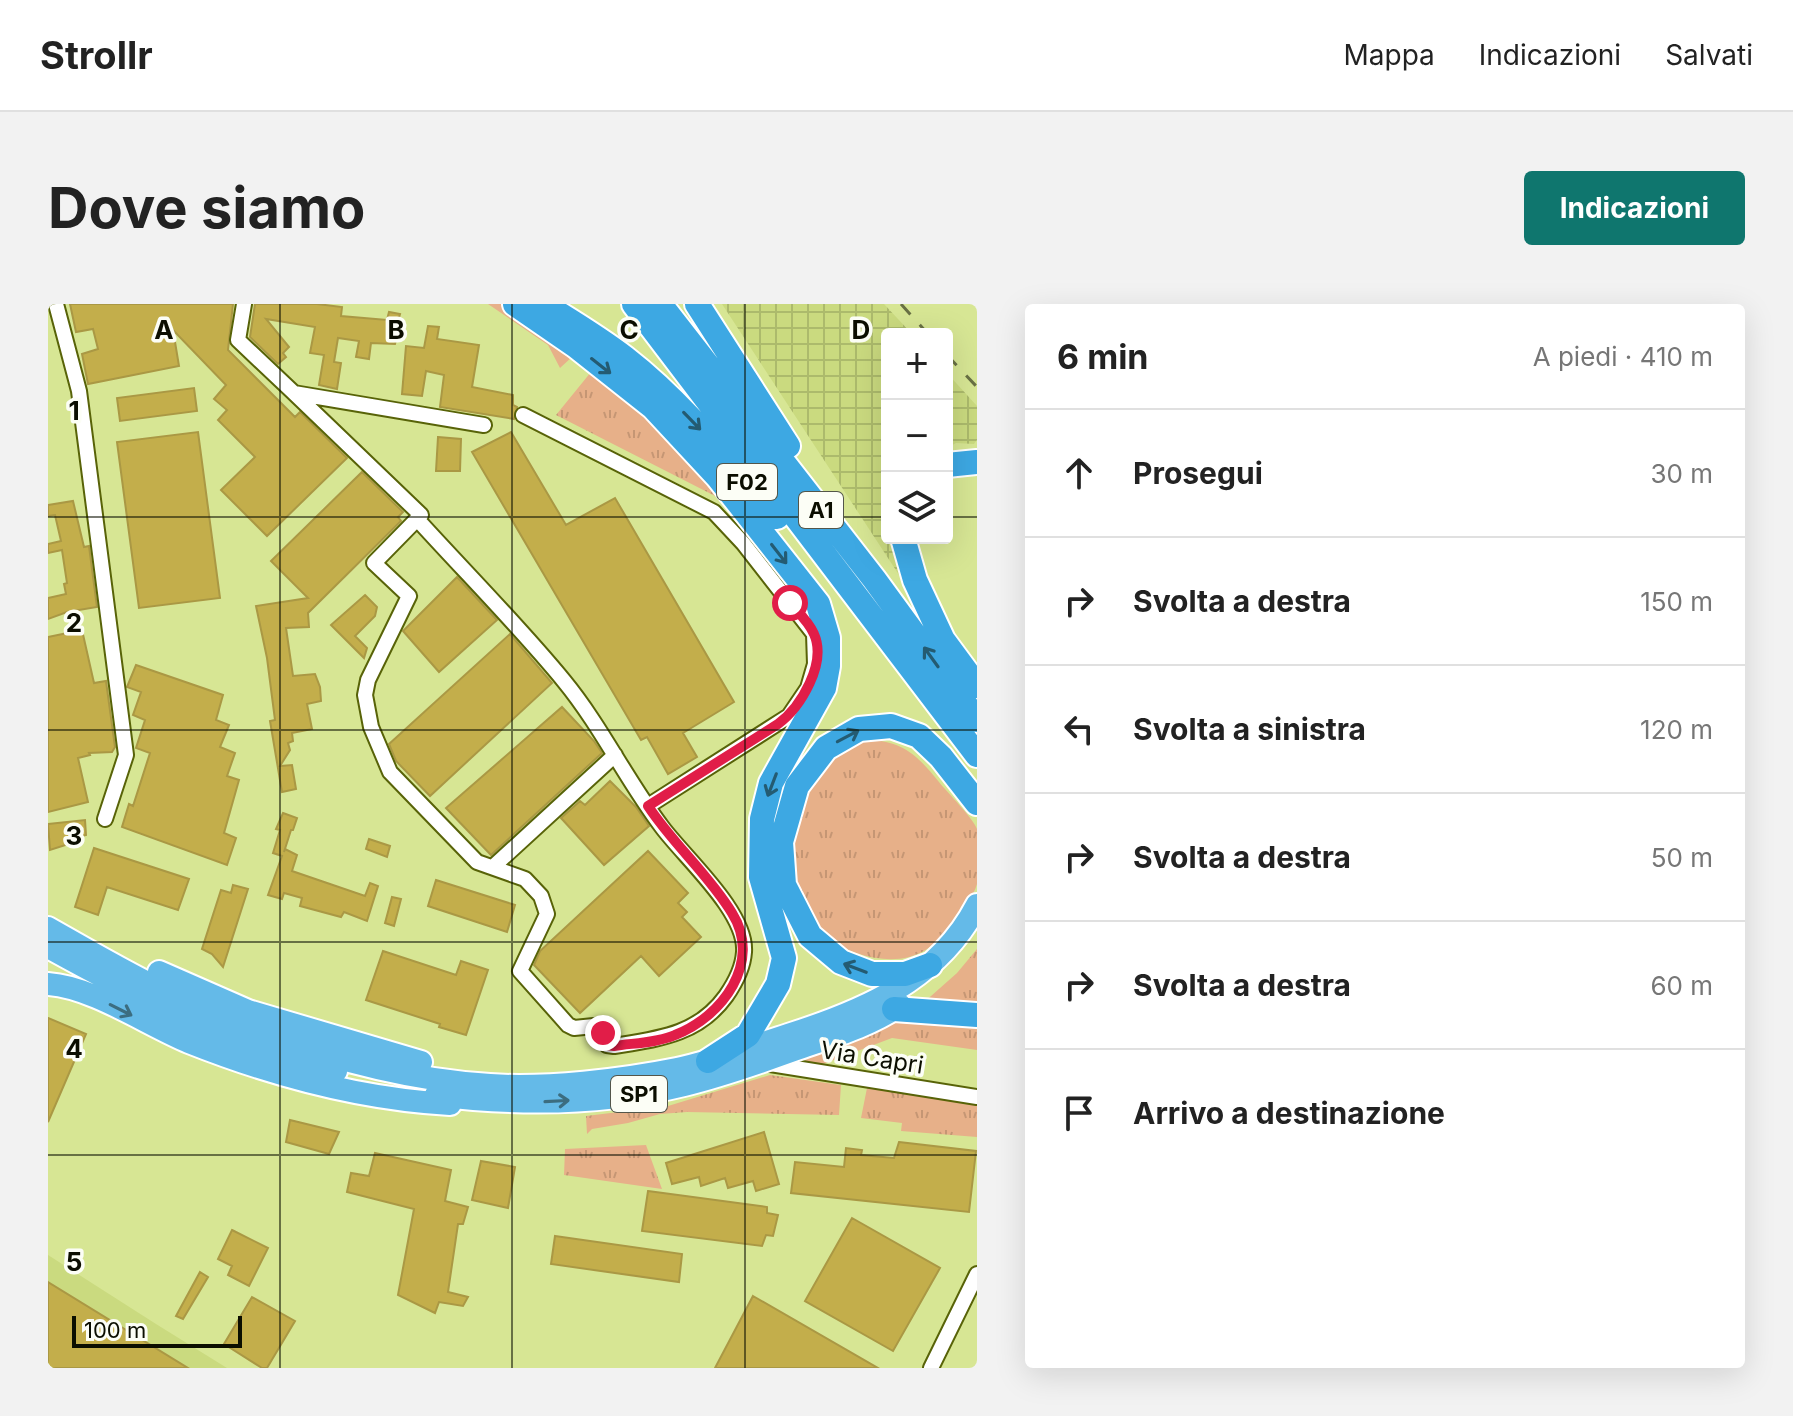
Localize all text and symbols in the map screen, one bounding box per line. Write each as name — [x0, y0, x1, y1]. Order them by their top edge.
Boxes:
text: Strollr — [40, 32, 153, 78]
text: Mappa — [1343, 38, 1435, 72]
text: Indicazioni — [1479, 38, 1621, 72]
text: Salvati — [1665, 38, 1753, 72]
button: Indicazioni — [1524, 171, 1745, 245]
text: Dove siamo — [48, 174, 365, 242]
text: A — [154, 314, 174, 345]
text: B — [387, 314, 405, 345]
text: C — [619, 314, 639, 345]
text: D — [852, 314, 870, 345]
map controls — [881, 328, 953, 544]
button: + — [881, 328, 953, 400]
text: 6 min — [1057, 336, 1149, 377]
text: A piedi · 410 m — [1533, 341, 1713, 372]
one-way arrow — [590, 357, 611, 374]
text: 1 — [68, 395, 80, 426]
button: − — [881, 400, 953, 472]
one-way arrow — [682, 411, 701, 431]
icon: ahead — [1057, 451, 1101, 495]
text: Prosegui — [1133, 455, 1263, 491]
text: 30 m — [1650, 458, 1713, 489]
road number: F02 — [717, 464, 777, 500]
button: layers — [881, 472, 953, 544]
road number: A1 — [799, 492, 843, 528]
one-way arrow — [770, 543, 787, 564]
icon: right — [1057, 579, 1101, 623]
text: Svolta a destra — [1133, 583, 1351, 619]
route start — [772, 585, 808, 621]
text: 150 m — [1640, 586, 1713, 617]
text: 2 — [66, 607, 82, 638]
one-way arrow — [923, 647, 939, 669]
icon: left — [1057, 707, 1101, 751]
text: Svolta a sinistra — [1133, 711, 1366, 747]
text: 120 m — [1640, 714, 1713, 745]
one-way arrow — [836, 727, 860, 743]
one-way arrow — [764, 772, 778, 797]
text: 3 — [66, 820, 82, 851]
icon: right — [1057, 835, 1101, 879]
text: Svolta a destra — [1133, 839, 1351, 875]
text: 50 m — [1651, 842, 1713, 873]
one-way arrow — [843, 960, 868, 974]
icon: right — [1057, 963, 1101, 1007]
text: Svolta a destra — [1133, 967, 1351, 1003]
text: 60 m — [1650, 970, 1713, 1001]
one-way arrow — [108, 1003, 132, 1019]
route end — [585, 1015, 621, 1051]
text: 4 — [65, 1033, 83, 1064]
street label: Via Capri — [819, 1035, 925, 1080]
road number: SP1 — [611, 1076, 667, 1112]
icon: arrive — [1057, 1091, 1101, 1135]
one-way arrow — [543, 1094, 570, 1109]
text: Arrivo a destinazione — [1133, 1095, 1445, 1131]
text: 5 — [66, 1246, 82, 1277]
scale bar — [72, 1312, 242, 1348]
text: 100 m — [84, 1317, 146, 1343]

